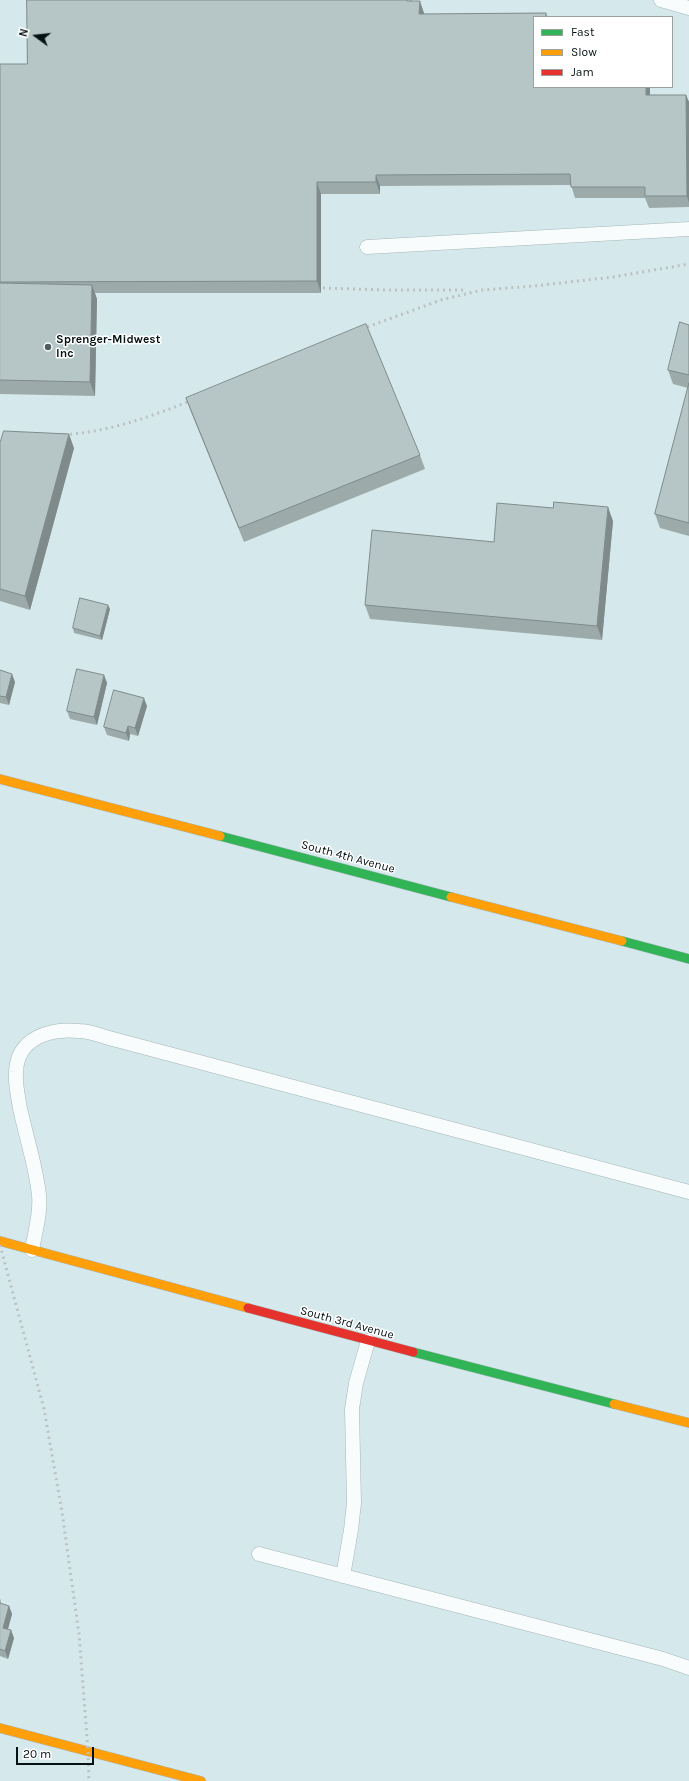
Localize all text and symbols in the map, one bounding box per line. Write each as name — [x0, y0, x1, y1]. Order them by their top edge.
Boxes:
north arrow — [16, 16, 56, 56]
legend — [533, 16, 673, 88]
text: Fast — [571, 25, 594, 39]
text: N — [17, 27, 31, 38]
text: Slow — [571, 45, 597, 59]
text: Jam — [571, 65, 594, 79]
place label: Sprenger-Midwest Inc — [56, 333, 160, 361]
marker: Sprenger-Midwest Inc — [43, 342, 53, 352]
street label: South 4th Avenue — [300, 838, 396, 876]
street label: South 3rd Avenue — [299, 1304, 395, 1342]
scale bar — [18, 1739, 96, 1765]
text: 20 m — [23, 1747, 51, 1761]

